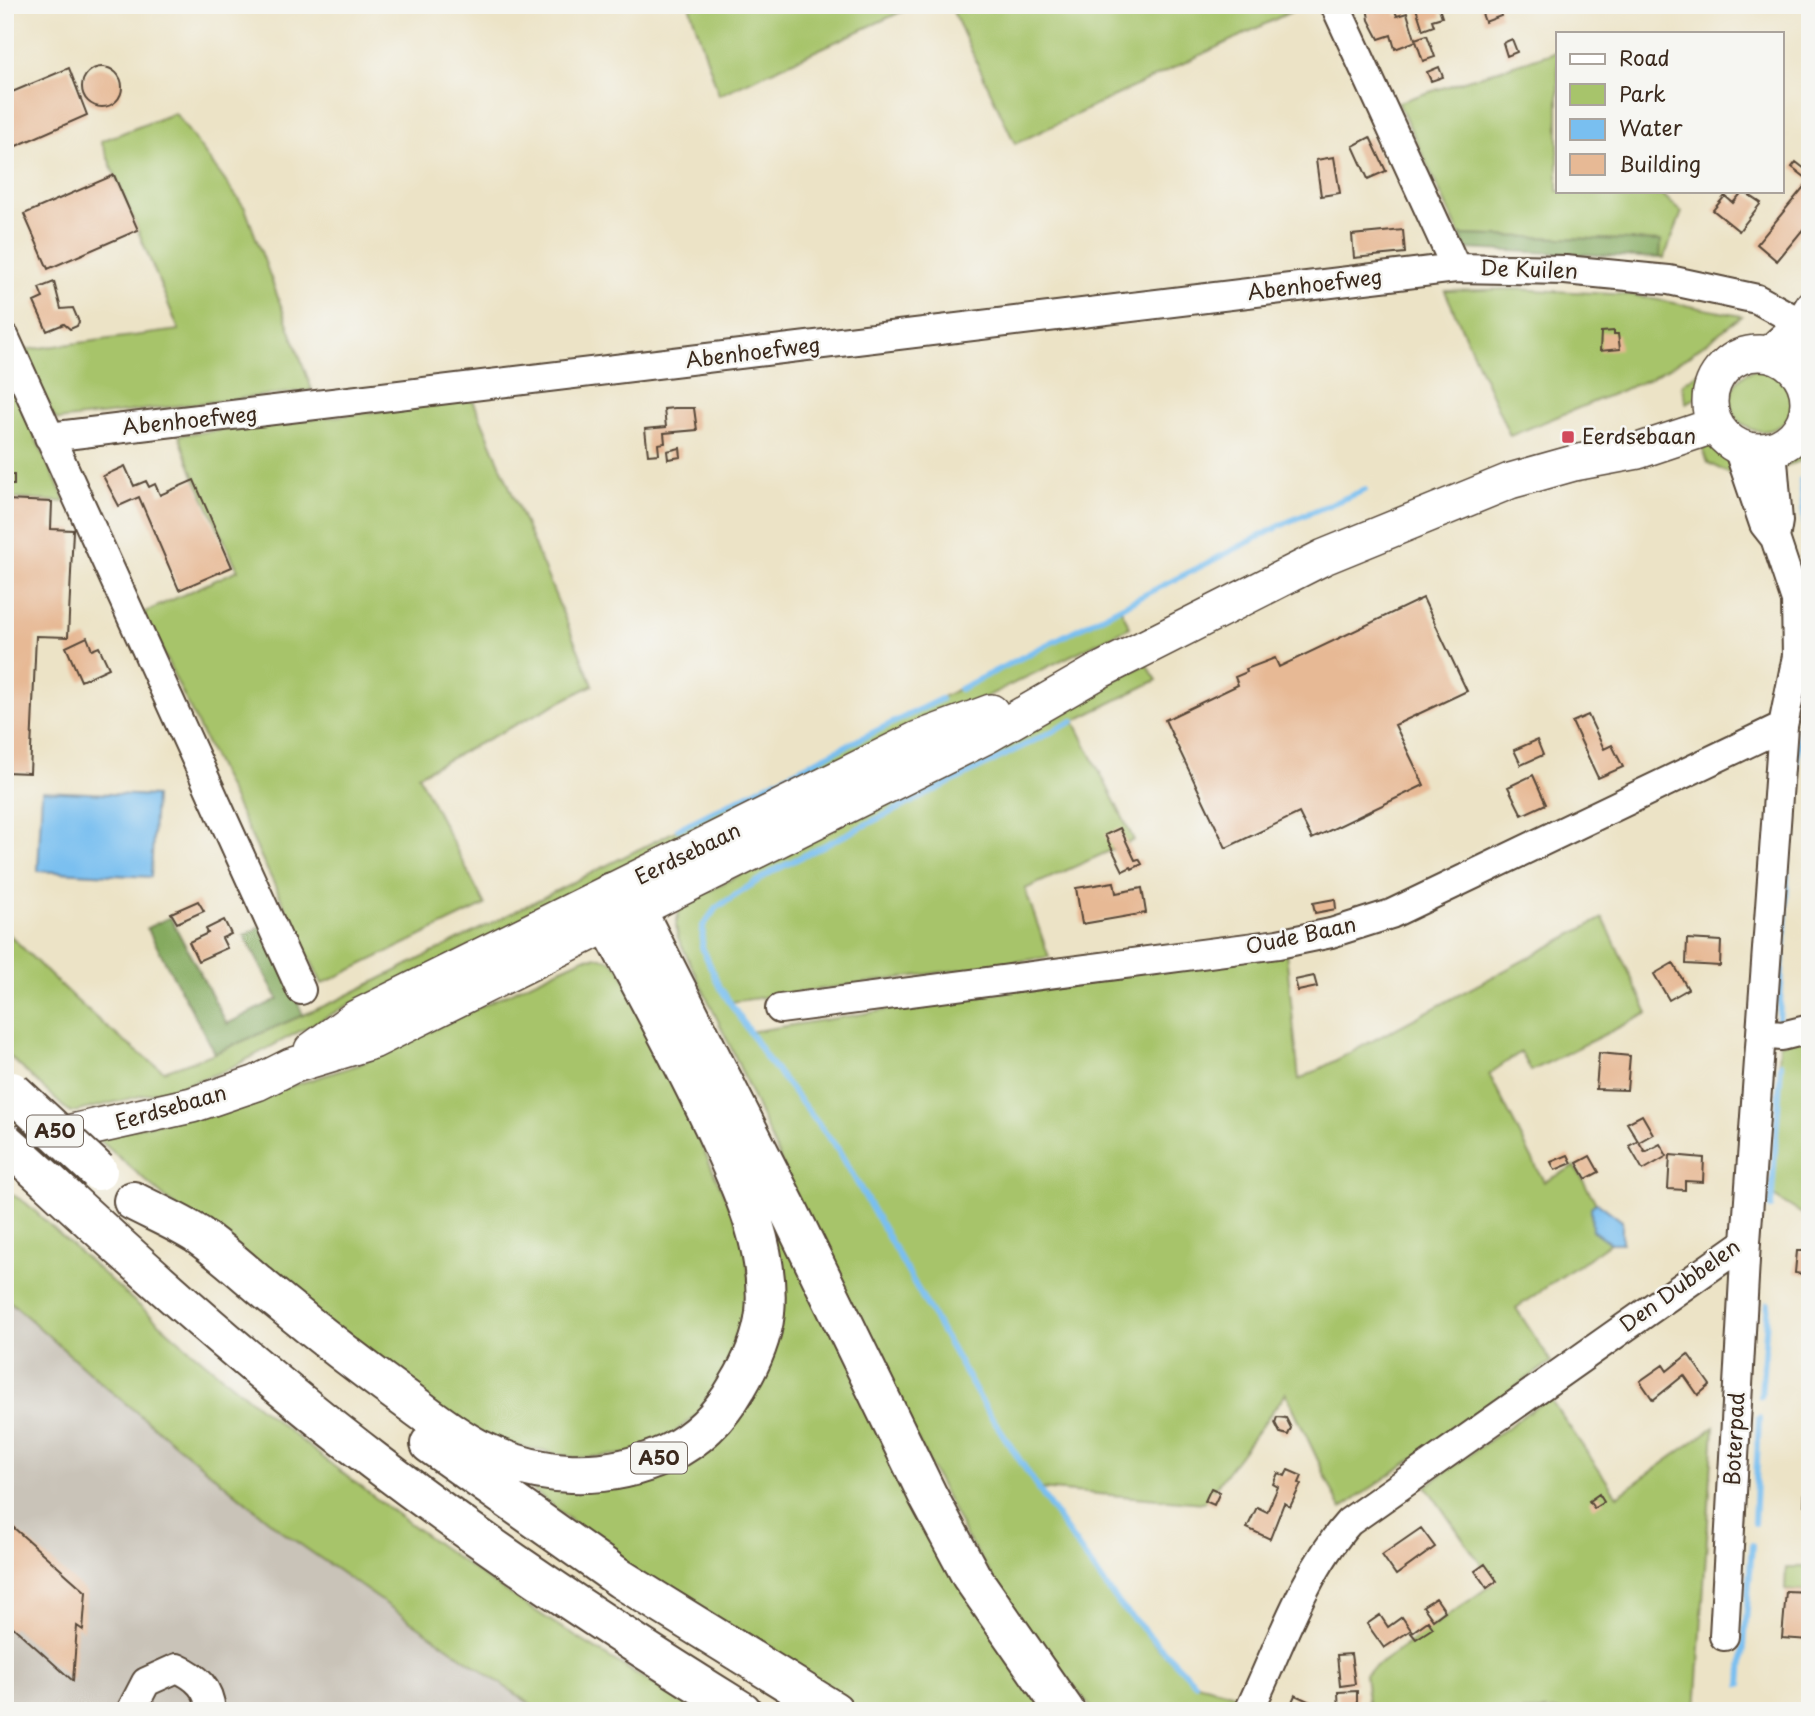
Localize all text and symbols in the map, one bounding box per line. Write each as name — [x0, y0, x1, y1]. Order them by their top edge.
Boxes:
legend — [1556, 32, 1784, 192]
text: Road — [1619, 41, 1670, 73]
text: Park — [1619, 77, 1666, 109]
text: Water — [1619, 111, 1683, 143]
text: Building — [1619, 147, 1701, 179]
street label: De Kuilen — [1480, 250, 1579, 286]
street label: Abenhoefweg — [1245, 259, 1384, 307]
street label: Abenhoefweg — [683, 327, 822, 375]
street label: Abenhoefweg — [121, 396, 259, 442]
place label: Eerdsebaan — [1582, 419, 1696, 451]
marker: Eerdsebaan — [1560, 429, 1576, 445]
street label: Eerdsebaan — [629, 813, 745, 892]
street label: Oude Baan — [1242, 907, 1359, 961]
street label: Eerdsebaan — [111, 1075, 230, 1137]
road number: A50 — [27, 1116, 83, 1147]
street label: Den Dubbelen — [1612, 1230, 1746, 1339]
street label: Boterpad — [1715, 1391, 1751, 1486]
road number: A50 — [631, 1442, 687, 1474]

